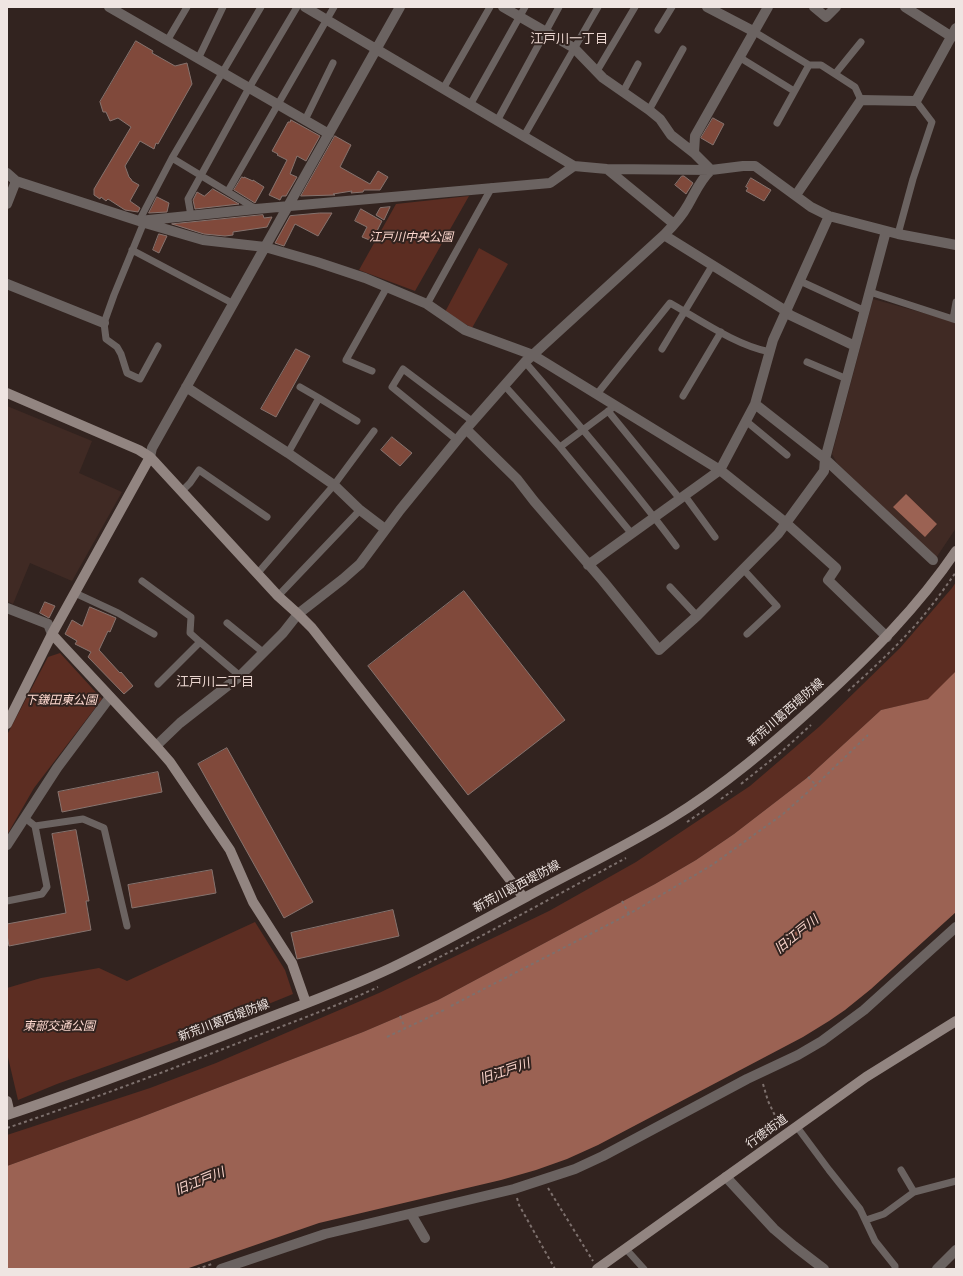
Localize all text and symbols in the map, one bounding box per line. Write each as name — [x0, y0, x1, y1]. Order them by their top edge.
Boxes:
district label: 江戸川一丁目 — [530, 32, 608, 48]
park label: 江戸川中央公園 — [369, 231, 453, 245]
district label: 江戸川二丁目 — [176, 675, 254, 691]
street label: 新荒川葛西堤防線 — [745, 676, 827, 750]
park label: 下鎌田東公園 — [25, 694, 97, 708]
street label: 新荒川葛西堤防線 — [471, 858, 563, 916]
water label: 旧江戸川 — [772, 913, 822, 957]
street label: 新荒川葛西堤防線 — [177, 997, 271, 1045]
park label: 東部交通公園 — [23, 1020, 95, 1034]
water label: 旧江戸川 — [478, 1056, 532, 1088]
street label: 行徳街道 — [743, 1112, 791, 1152]
water label: 旧江戸川 — [173, 1165, 227, 1199]

